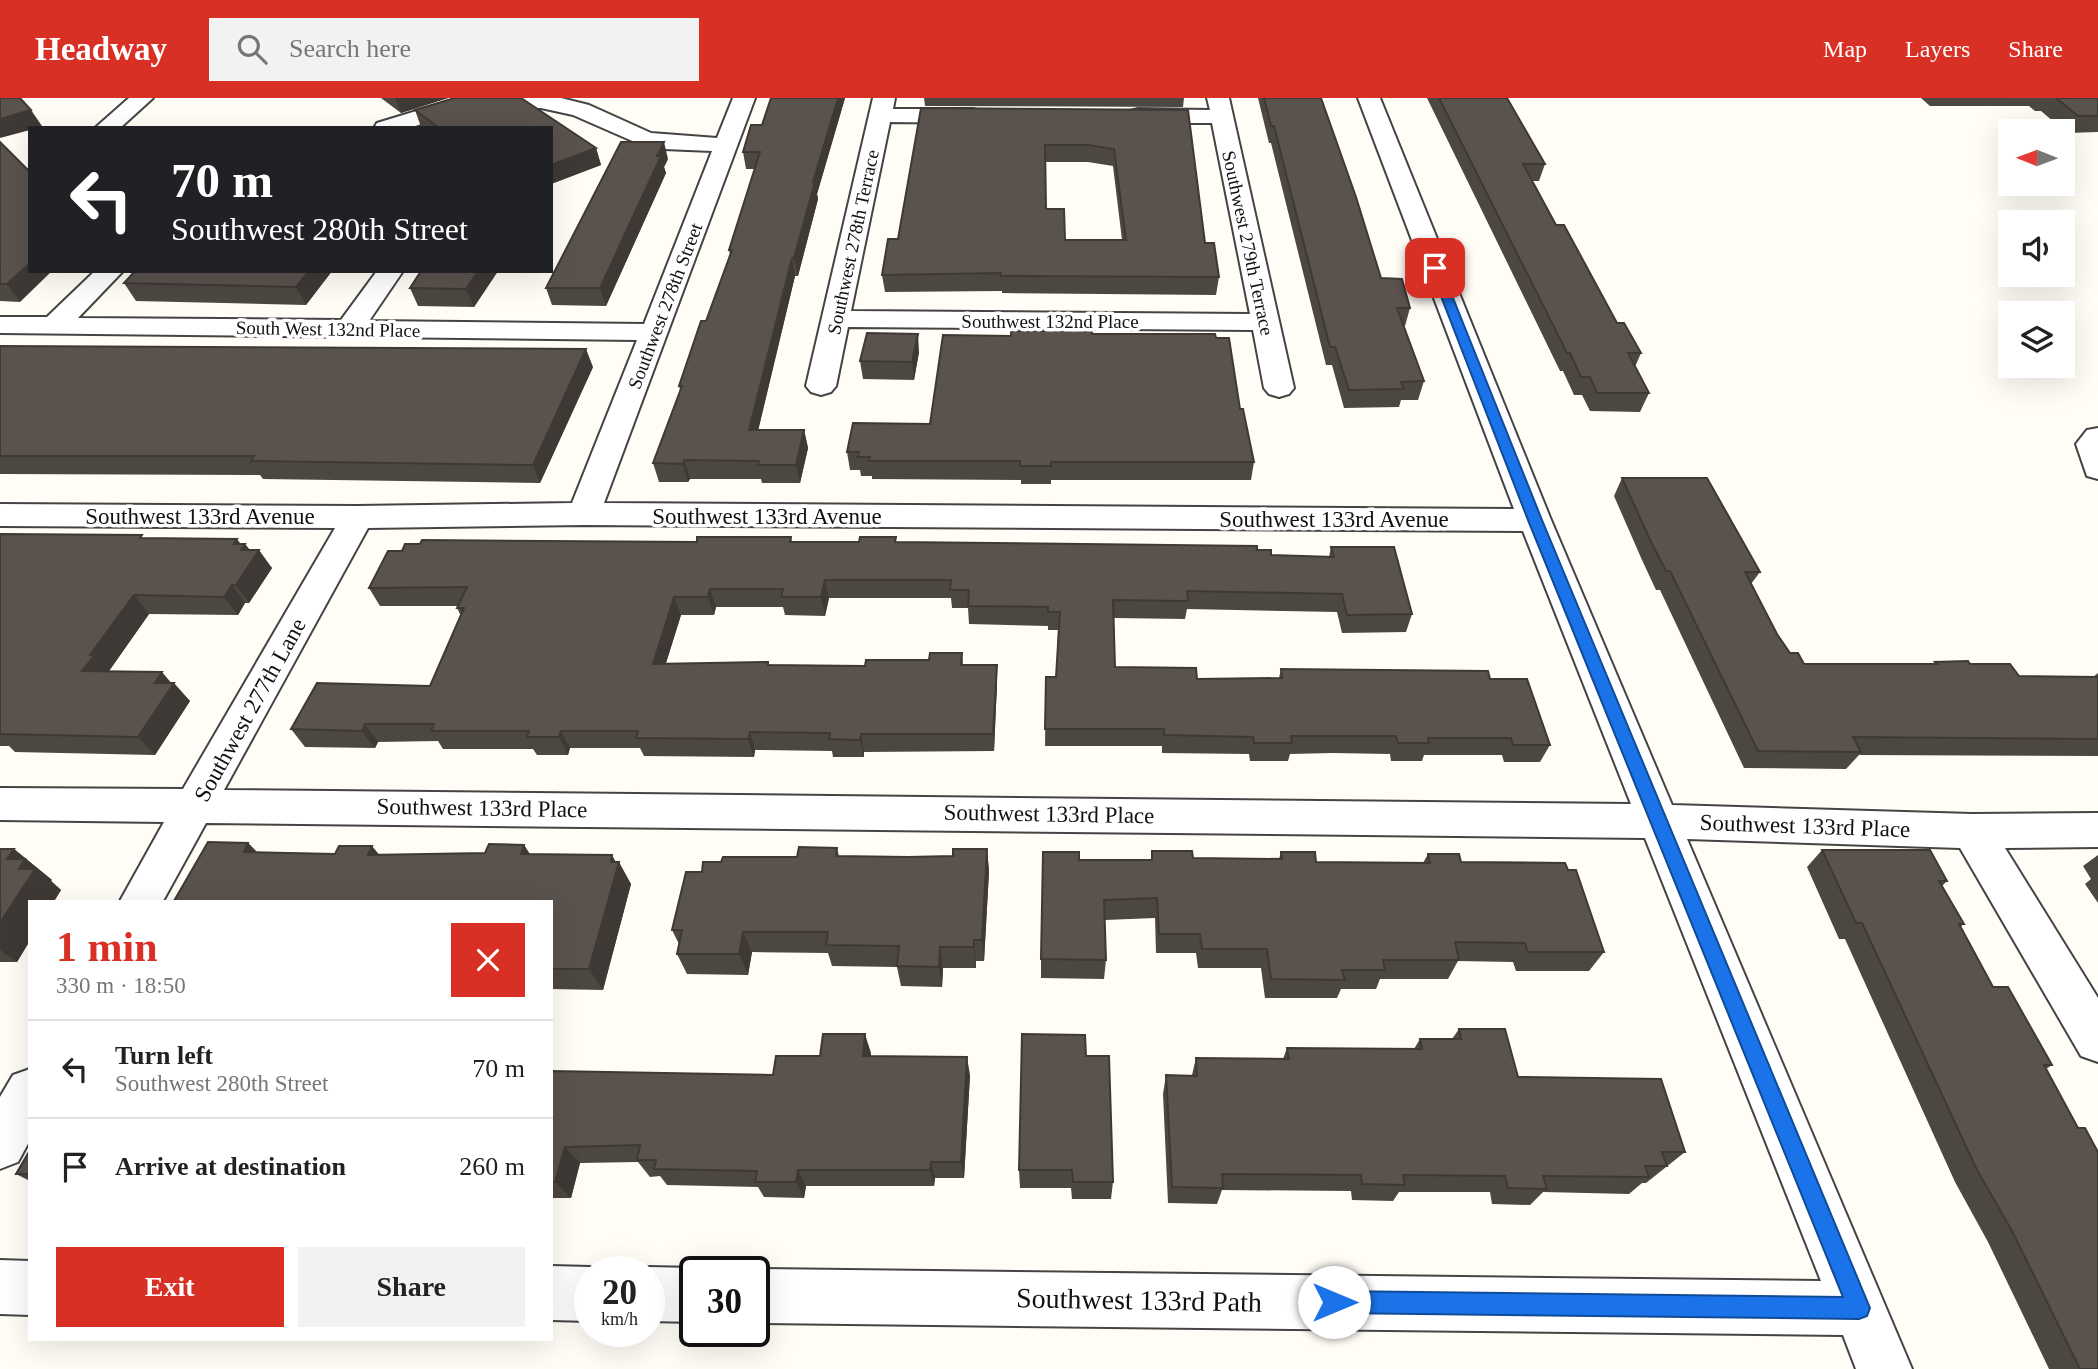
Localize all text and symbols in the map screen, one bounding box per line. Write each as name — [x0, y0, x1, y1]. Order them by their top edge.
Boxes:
search box — [209, 18, 699, 81]
icon: search — [233, 30, 271, 68]
text: Headway — [35, 31, 167, 67]
text: Search here — [289, 34, 411, 63]
text: Map — [1823, 36, 1867, 62]
text: Layers — [1905, 36, 1970, 62]
text: Share — [2008, 36, 2063, 62]
north arrow — [1998, 119, 2076, 196]
map controls — [1998, 119, 2075, 378]
street label: Southwest 278th Terrace — [823, 148, 883, 336]
street label: Southwest 279th Terrace — [1218, 149, 1278, 337]
text: 70 m — [171, 153, 273, 208]
icon: left — [56, 154, 147, 245]
button: sound — [1998, 210, 2075, 287]
text: Southwest 280th Street — [171, 211, 468, 247]
street label: Southwest 278th Street — [624, 219, 707, 392]
pin — [1405, 238, 1465, 298]
icon: arrive — [1416, 249, 1454, 287]
button: layers — [1998, 301, 2075, 378]
street label: Southwest 132nd Place — [961, 311, 1139, 332]
street label: South West 132nd Place — [236, 317, 420, 341]
street label: Southwest 133rd Avenue — [85, 504, 315, 529]
street label: Southwest 133rd Avenue — [652, 504, 882, 529]
street label: Southwest 133rd Avenue — [1219, 507, 1449, 532]
street label: Southwest 277th Lane — [189, 614, 311, 806]
street label: Southwest 133rd Place — [376, 794, 588, 822]
street label: Southwest 133rd Place — [943, 800, 1155, 828]
street label: Southwest 133rd Place — [1699, 810, 1911, 842]
button: close — [451, 923, 525, 997]
text: 1 min — [56, 924, 158, 970]
text: 330 m · 18:50 — [56, 973, 186, 998]
text: Turn left — [115, 1041, 213, 1070]
icon: left — [56, 1050, 94, 1088]
text: 70 m — [472, 1054, 525, 1083]
text: Southwest 280th Street — [115, 1071, 328, 1096]
icon: arrive — [56, 1148, 94, 1186]
text: Arrive at destination — [115, 1152, 346, 1181]
text: 260 m — [459, 1152, 525, 1181]
button: Exit — [56, 1247, 284, 1327]
button: Share — [298, 1247, 525, 1327]
speed limit sign: 30 — [679, 1256, 770, 1347]
position arrow — [1297, 1265, 1371, 1339]
text: 20 — [602, 1273, 637, 1312]
street label: Southwest 133rd Path — [1016, 1282, 1262, 1318]
text: km/h — [601, 1309, 638, 1329]

